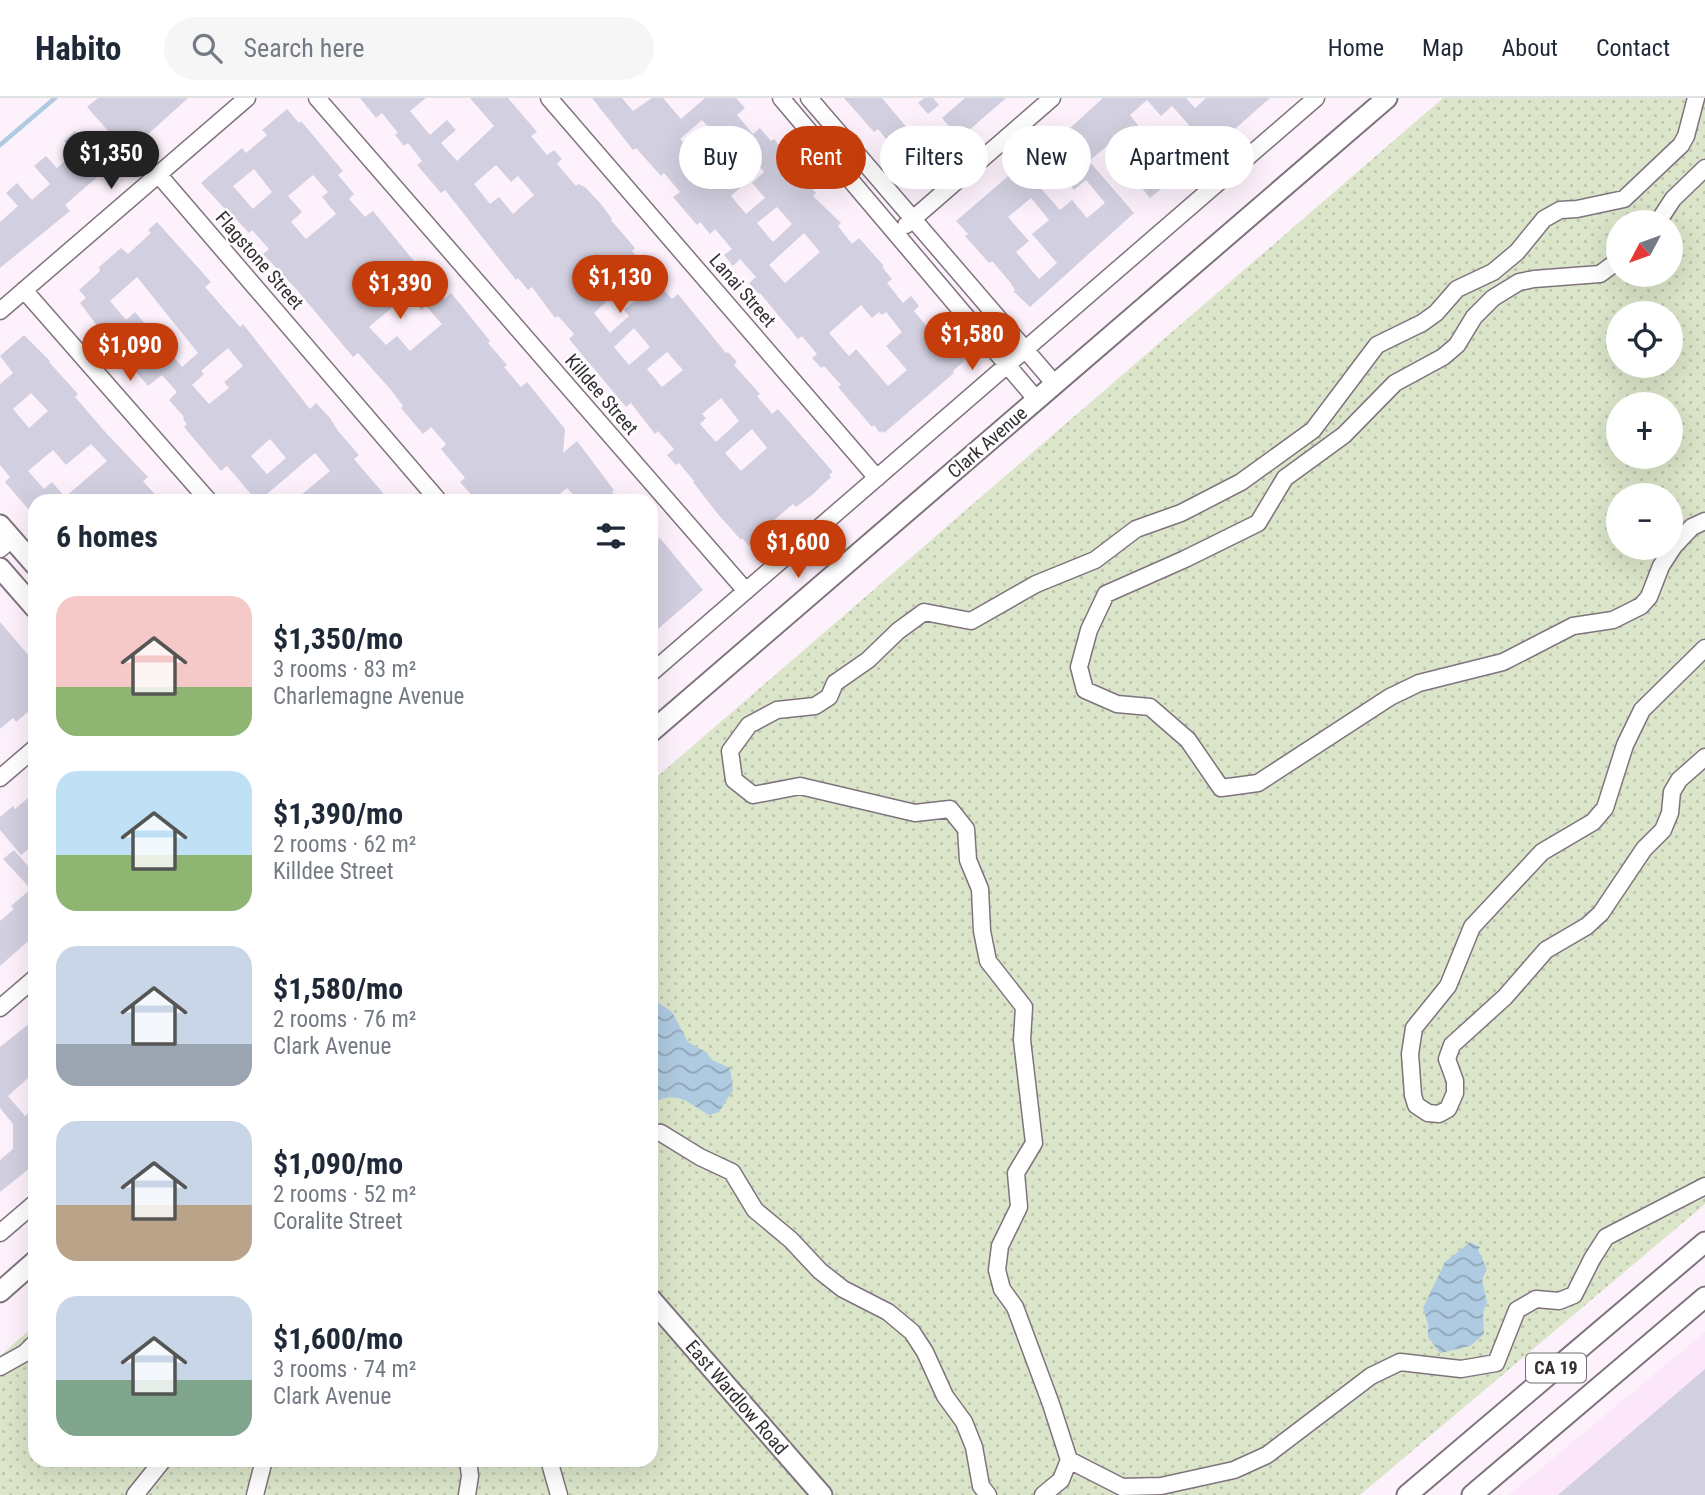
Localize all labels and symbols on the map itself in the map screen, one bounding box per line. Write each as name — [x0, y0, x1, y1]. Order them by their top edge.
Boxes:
pin: $1,350 — [54, 132, 168, 191]
street label: Flagstone Street — [211, 207, 309, 314]
north arrow — [1606, 210, 1684, 287]
street label: Lanai Street — [705, 249, 781, 332]
pin: $1,130 — [563, 256, 677, 315]
pin: $1,390 — [343, 262, 457, 321]
pin: $1,580 — [915, 313, 1029, 372]
pin: $1,090 — [73, 324, 187, 383]
street label: Killdee Street — [560, 349, 643, 439]
street label: Clark Avenue — [943, 402, 1032, 483]
pin: $1,600 — [741, 520, 855, 580]
street label: East Wardlow Road — [681, 1335, 793, 1459]
road number: CA 19 — [1526, 1353, 1586, 1382]

